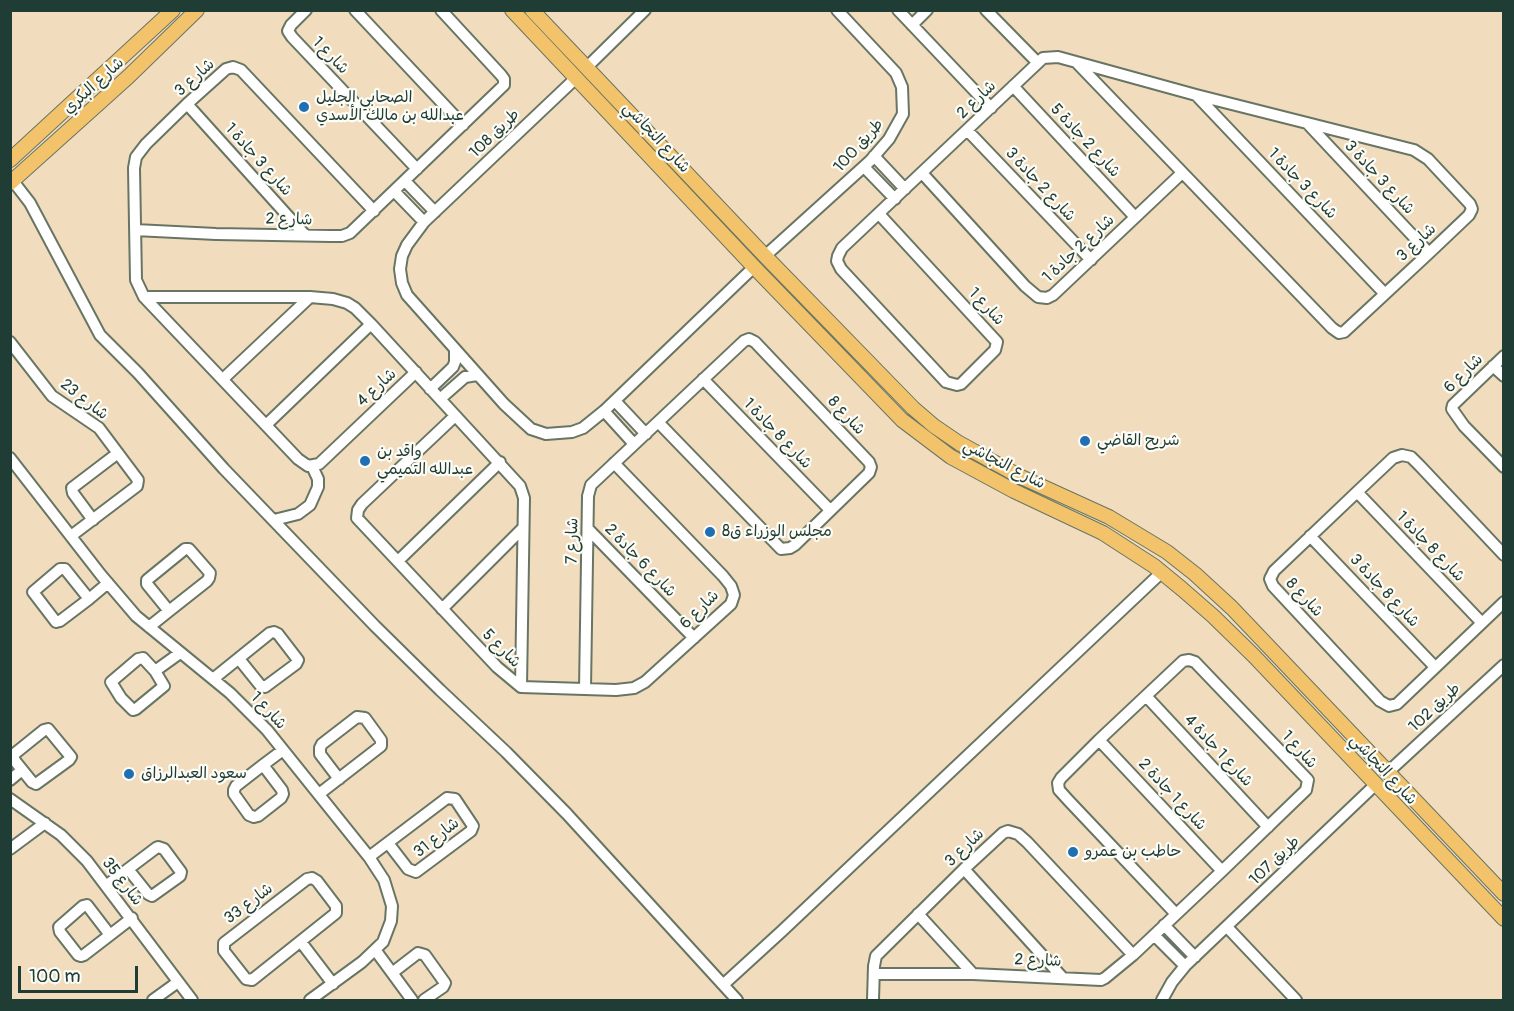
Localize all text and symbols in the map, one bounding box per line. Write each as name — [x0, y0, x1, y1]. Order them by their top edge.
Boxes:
street label: شارع 1 — [308, 33, 352, 79]
street label: شارع البكري — [60, 54, 128, 118]
street label: شارع 3 — [171, 55, 219, 101]
street label: شارع 2 — [953, 77, 1001, 123]
place label: الصحابي الجليل عبدالله بن مالك الأسدي — [316, 88, 464, 126]
street label: شارع النجاشي — [618, 99, 694, 177]
marker: الصحابي الجليل عبدالله بن مالك الأسدي — [297, 100, 311, 114]
street label: شارع 2 جادة 5 — [1046, 100, 1124, 182]
street label: طريق 108 — [466, 105, 524, 163]
street label: طريق 100 — [830, 115, 888, 177]
street label: شارع 3 جادة 1 — [220, 120, 296, 200]
street label: شارع 3 جادة 3 — [1340, 137, 1418, 219]
street label: شارع 2 جادة 3 — [1001, 144, 1079, 226]
street label: شارع 3 جادة 1 — [1263, 144, 1341, 224]
street label: شارع 2 — [265, 210, 313, 230]
street label: شارع 2 جادة 1 — [1039, 211, 1119, 287]
street label: شارع 3 — [1393, 220, 1441, 266]
street label: شارع 1 — [964, 284, 1008, 330]
street label: شارع 6 — [1440, 350, 1488, 398]
street label: شارع 4 — [353, 365, 401, 411]
street label: شارع 23 — [56, 375, 112, 425]
street label: شارع 8 — [823, 393, 869, 439]
street label: شارع 8 جادة 1 — [739, 395, 815, 473]
place label: شريح القاضي — [1097, 431, 1180, 451]
marker: شريح القاضي — [1078, 434, 1092, 448]
street label: شارع النجاشي — [960, 436, 1048, 494]
place label: واقد بن عبدالله التميمي — [377, 442, 473, 480]
marker: واقد بن عبدالله التميمي — [358, 454, 372, 468]
street label: شارع 8 جادة 1 — [1392, 508, 1468, 586]
street label: شارع 7 — [563, 518, 583, 564]
street label: شارع 6 جادة 2 — [600, 520, 680, 602]
place label: مجلس الوزراء ق8 — [722, 522, 832, 542]
marker: مجلس الوزراء ق8 — [703, 525, 717, 539]
street label: شارع 8 جادة 3 — [1345, 550, 1423, 632]
street label: شارع 8 — [1281, 575, 1327, 621]
street label: شارع 6 — [676, 586, 724, 634]
street label: شارع 5 — [478, 626, 524, 672]
street label: طريق 102 — [1405, 679, 1465, 737]
street label: شارع 1 — [246, 688, 290, 734]
street label: شارع 1 جادة 4 — [1180, 711, 1256, 791]
street label: شارع 1 — [1277, 727, 1321, 773]
street label: شارع النجاشي — [1345, 731, 1421, 809]
street label: شارع 1 جادة 2 — [1134, 755, 1210, 835]
place label: سعود العبدالرزاق — [141, 764, 247, 784]
marker: سعود العبدالرزاق — [122, 767, 136, 781]
street label: شارع 31 — [410, 814, 464, 862]
street label: شارع 3 — [941, 825, 989, 871]
street label: طريق 107 — [1246, 832, 1304, 890]
place label: حاطب بن عمرو — [1085, 842, 1181, 862]
marker: حاطب بن عمرو — [1066, 845, 1080, 859]
street label: شارع 35 — [97, 854, 147, 910]
street label: شارع 33 — [221, 879, 277, 929]
street label: شارع 2 — [1014, 951, 1062, 971]
scale bar — [21, 954, 141, 992]
text: 100 m — [29, 965, 81, 988]

